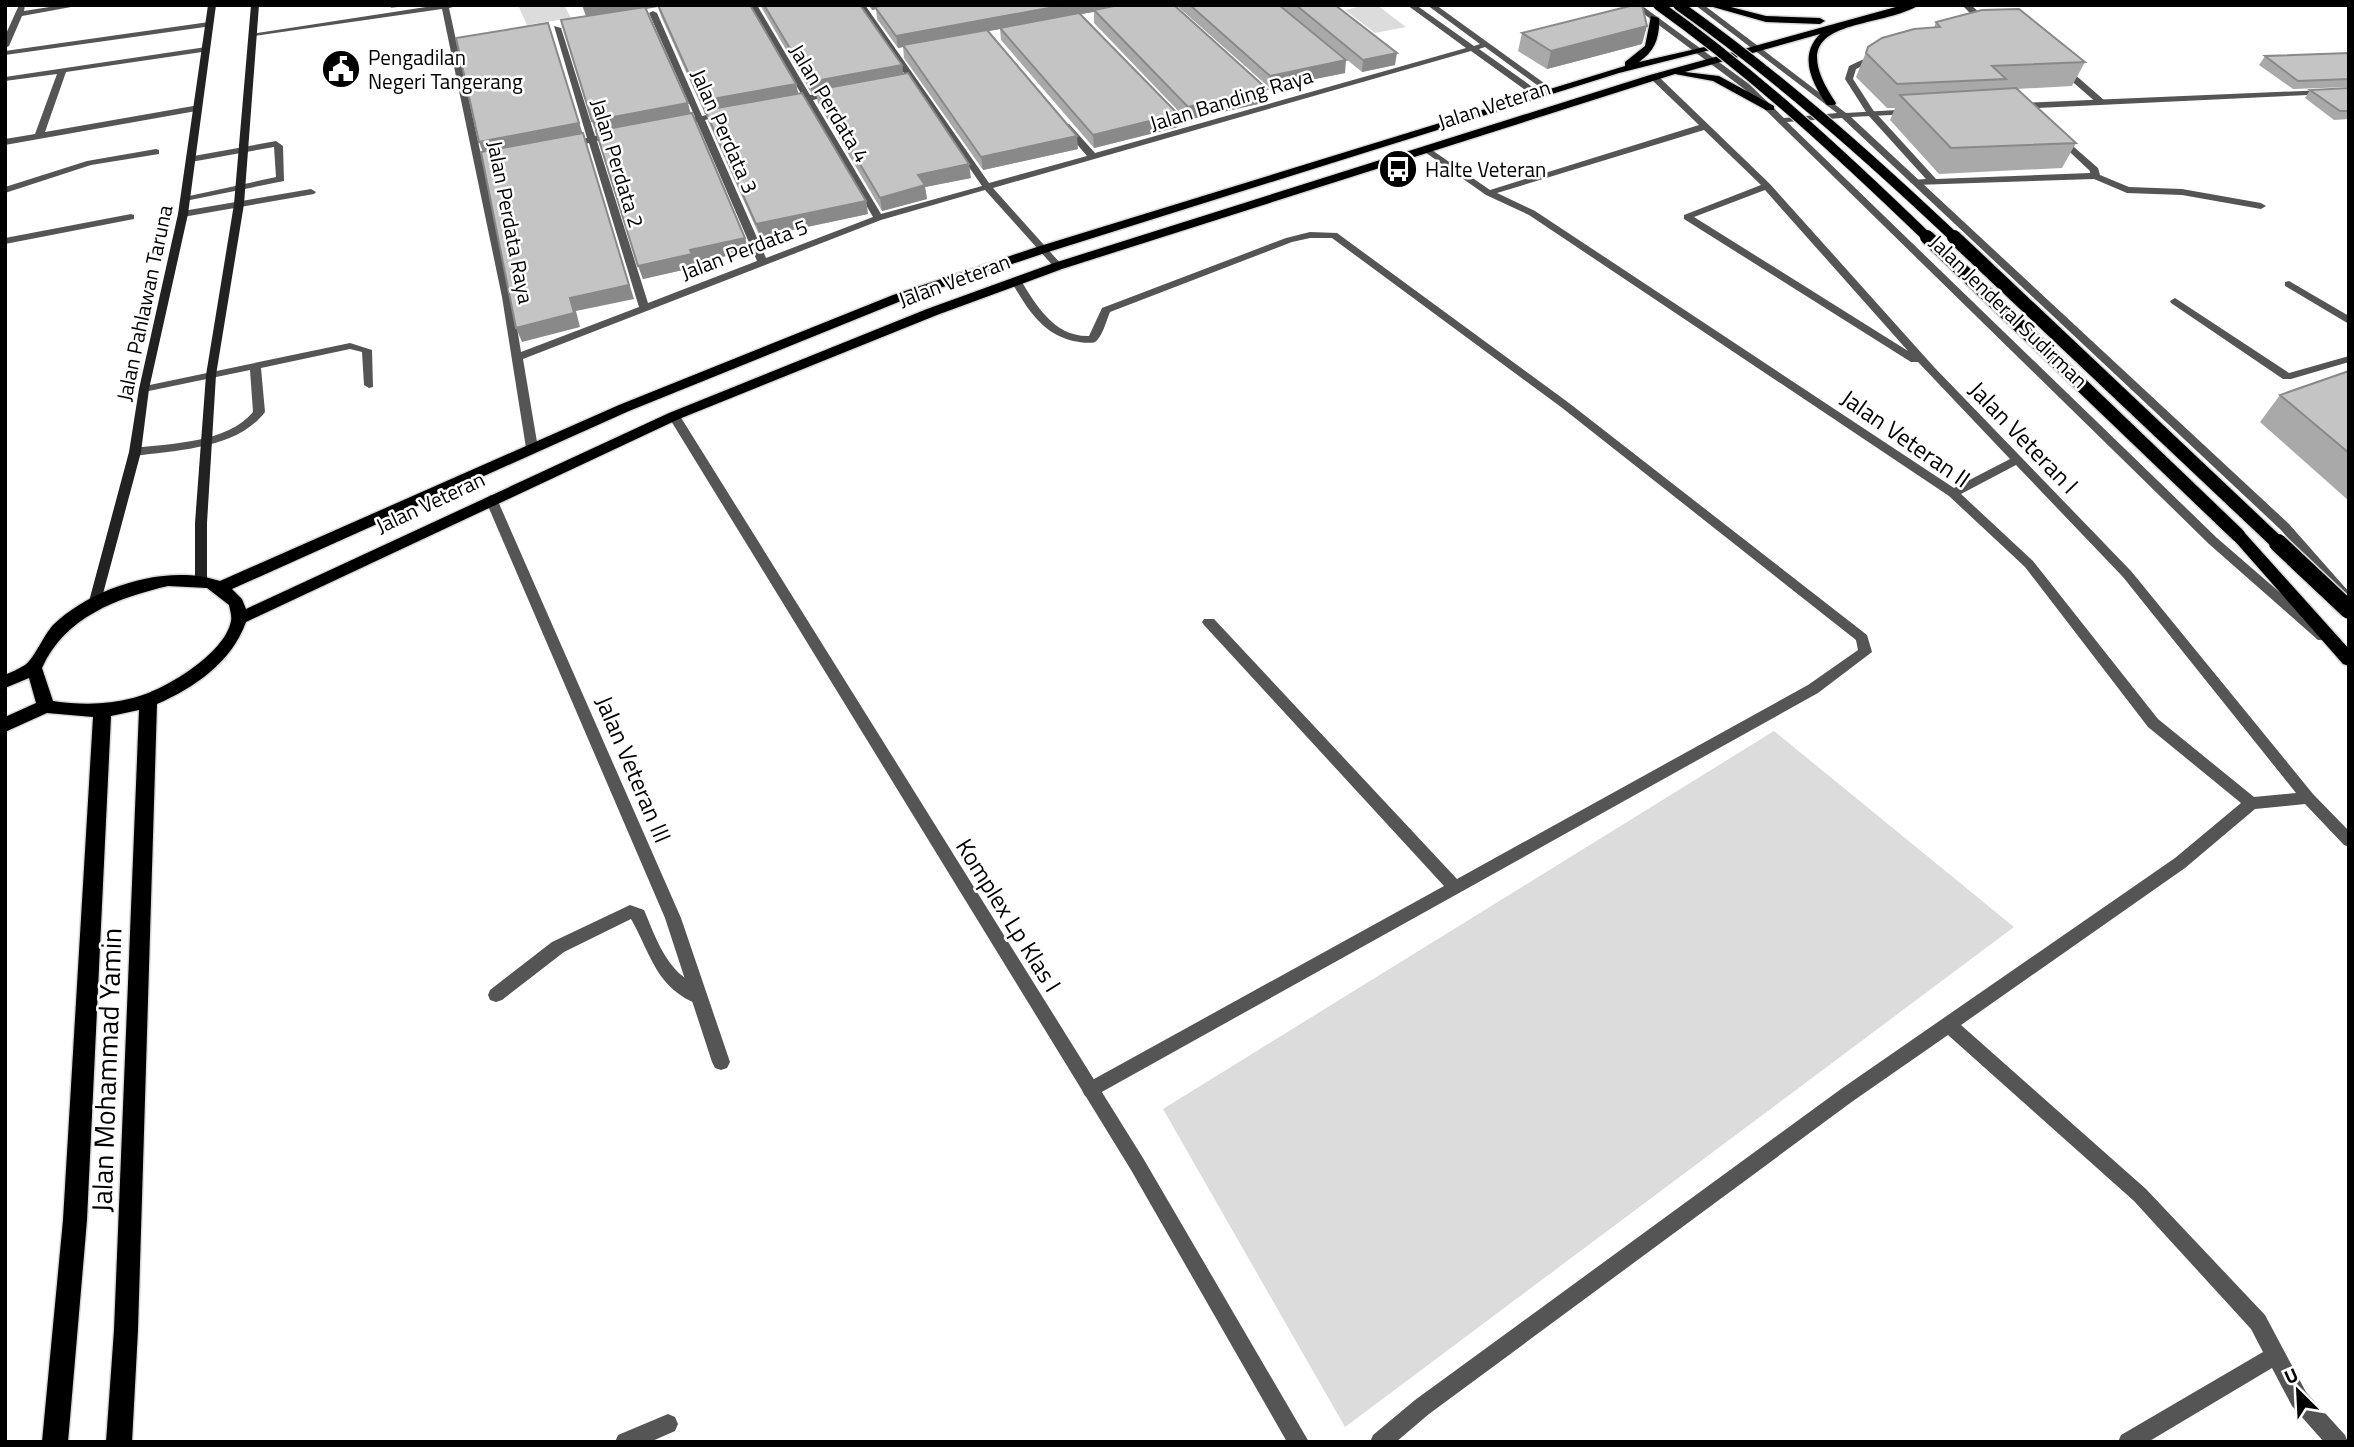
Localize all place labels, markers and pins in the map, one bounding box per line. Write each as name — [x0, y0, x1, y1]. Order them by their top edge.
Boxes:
place label: Pengadilan Negeri Tangerang — [368, 41, 523, 97]
public building icon: Pengadilan Negeri Tangerang — [320, 48, 362, 90]
bus stop icon: Halte Veteran — [1377, 148, 1419, 190]
place label: Halte Veteran — [1425, 153, 1546, 185]

